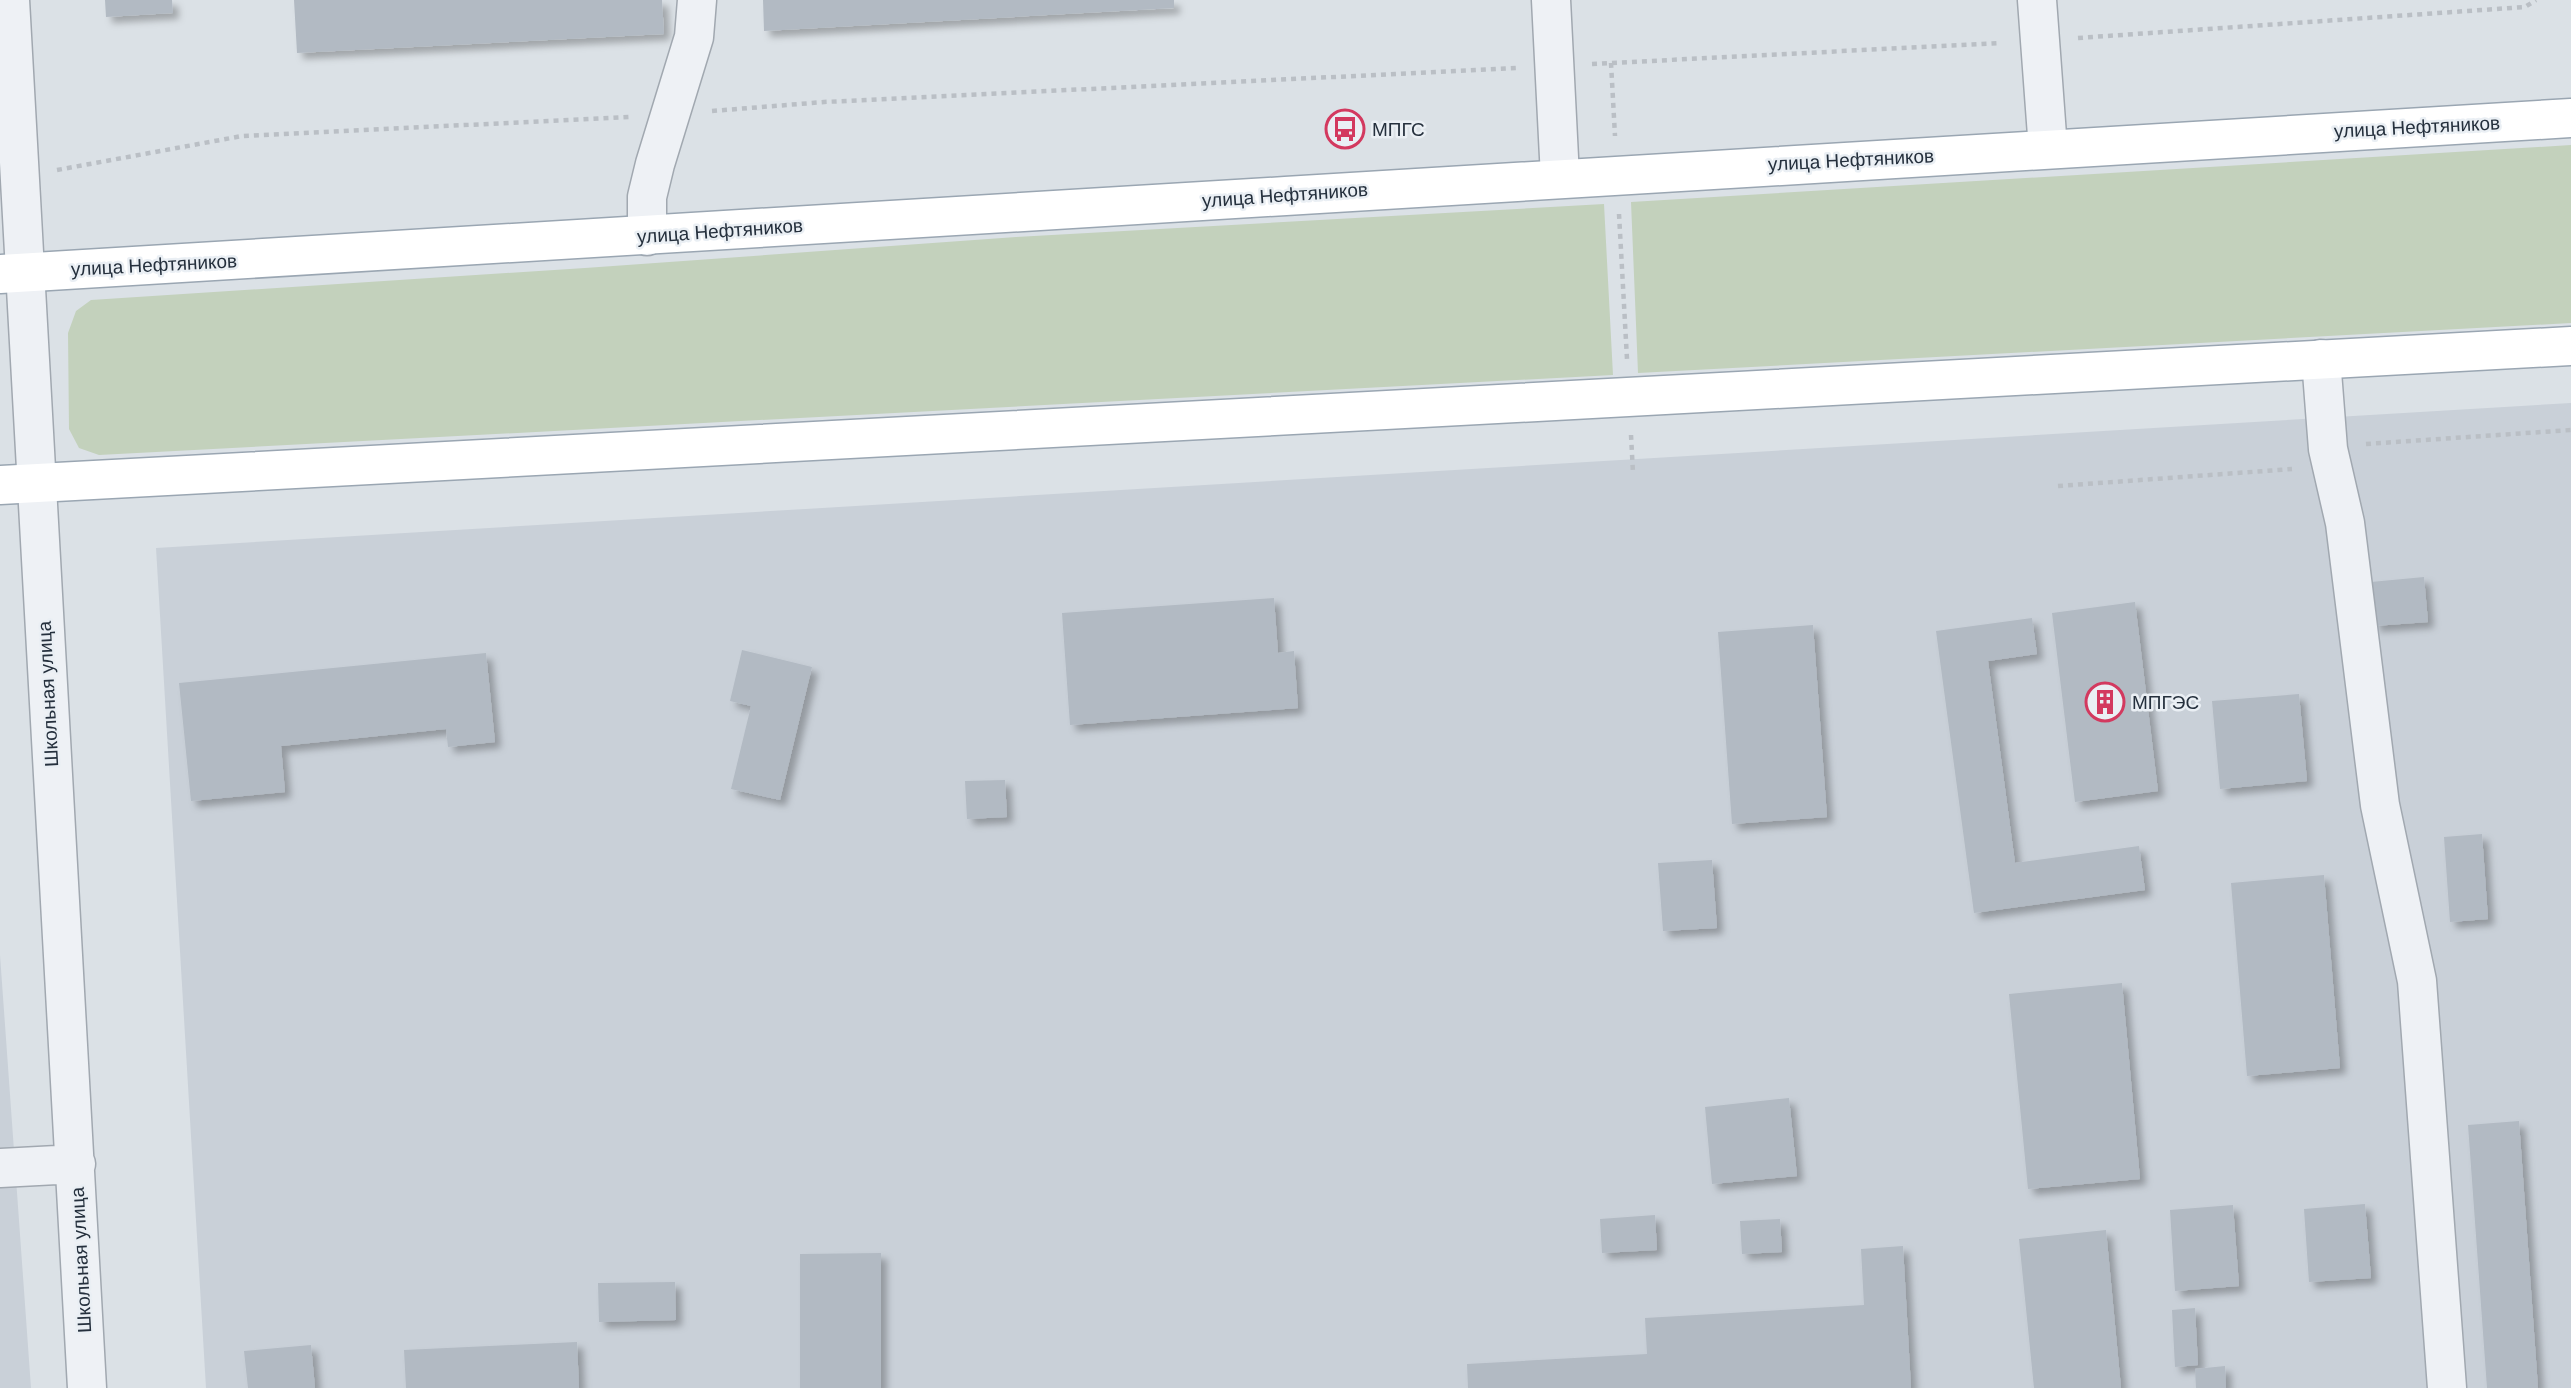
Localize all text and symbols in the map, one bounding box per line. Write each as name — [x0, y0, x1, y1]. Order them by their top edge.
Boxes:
bus stop icon: МПГС — [1324, 108, 1366, 150]
street label: улица Нефтяников — [2333, 112, 2501, 142]
place label: МПГС — [1372, 119, 1425, 140]
street label: улица Нефтяников — [1767, 145, 1935, 175]
street label: улица Нефтяников — [1201, 179, 1369, 211]
street label: улица Нефтяников — [636, 215, 804, 247]
street label: улица Нефтяников — [70, 250, 238, 280]
street label: Школьная улица — [34, 620, 62, 767]
building icon: МПГЭС — [2084, 681, 2126, 723]
place label: МПГЭС — [2132, 692, 2199, 713]
street label: Школьная улица — [67, 1186, 95, 1333]

